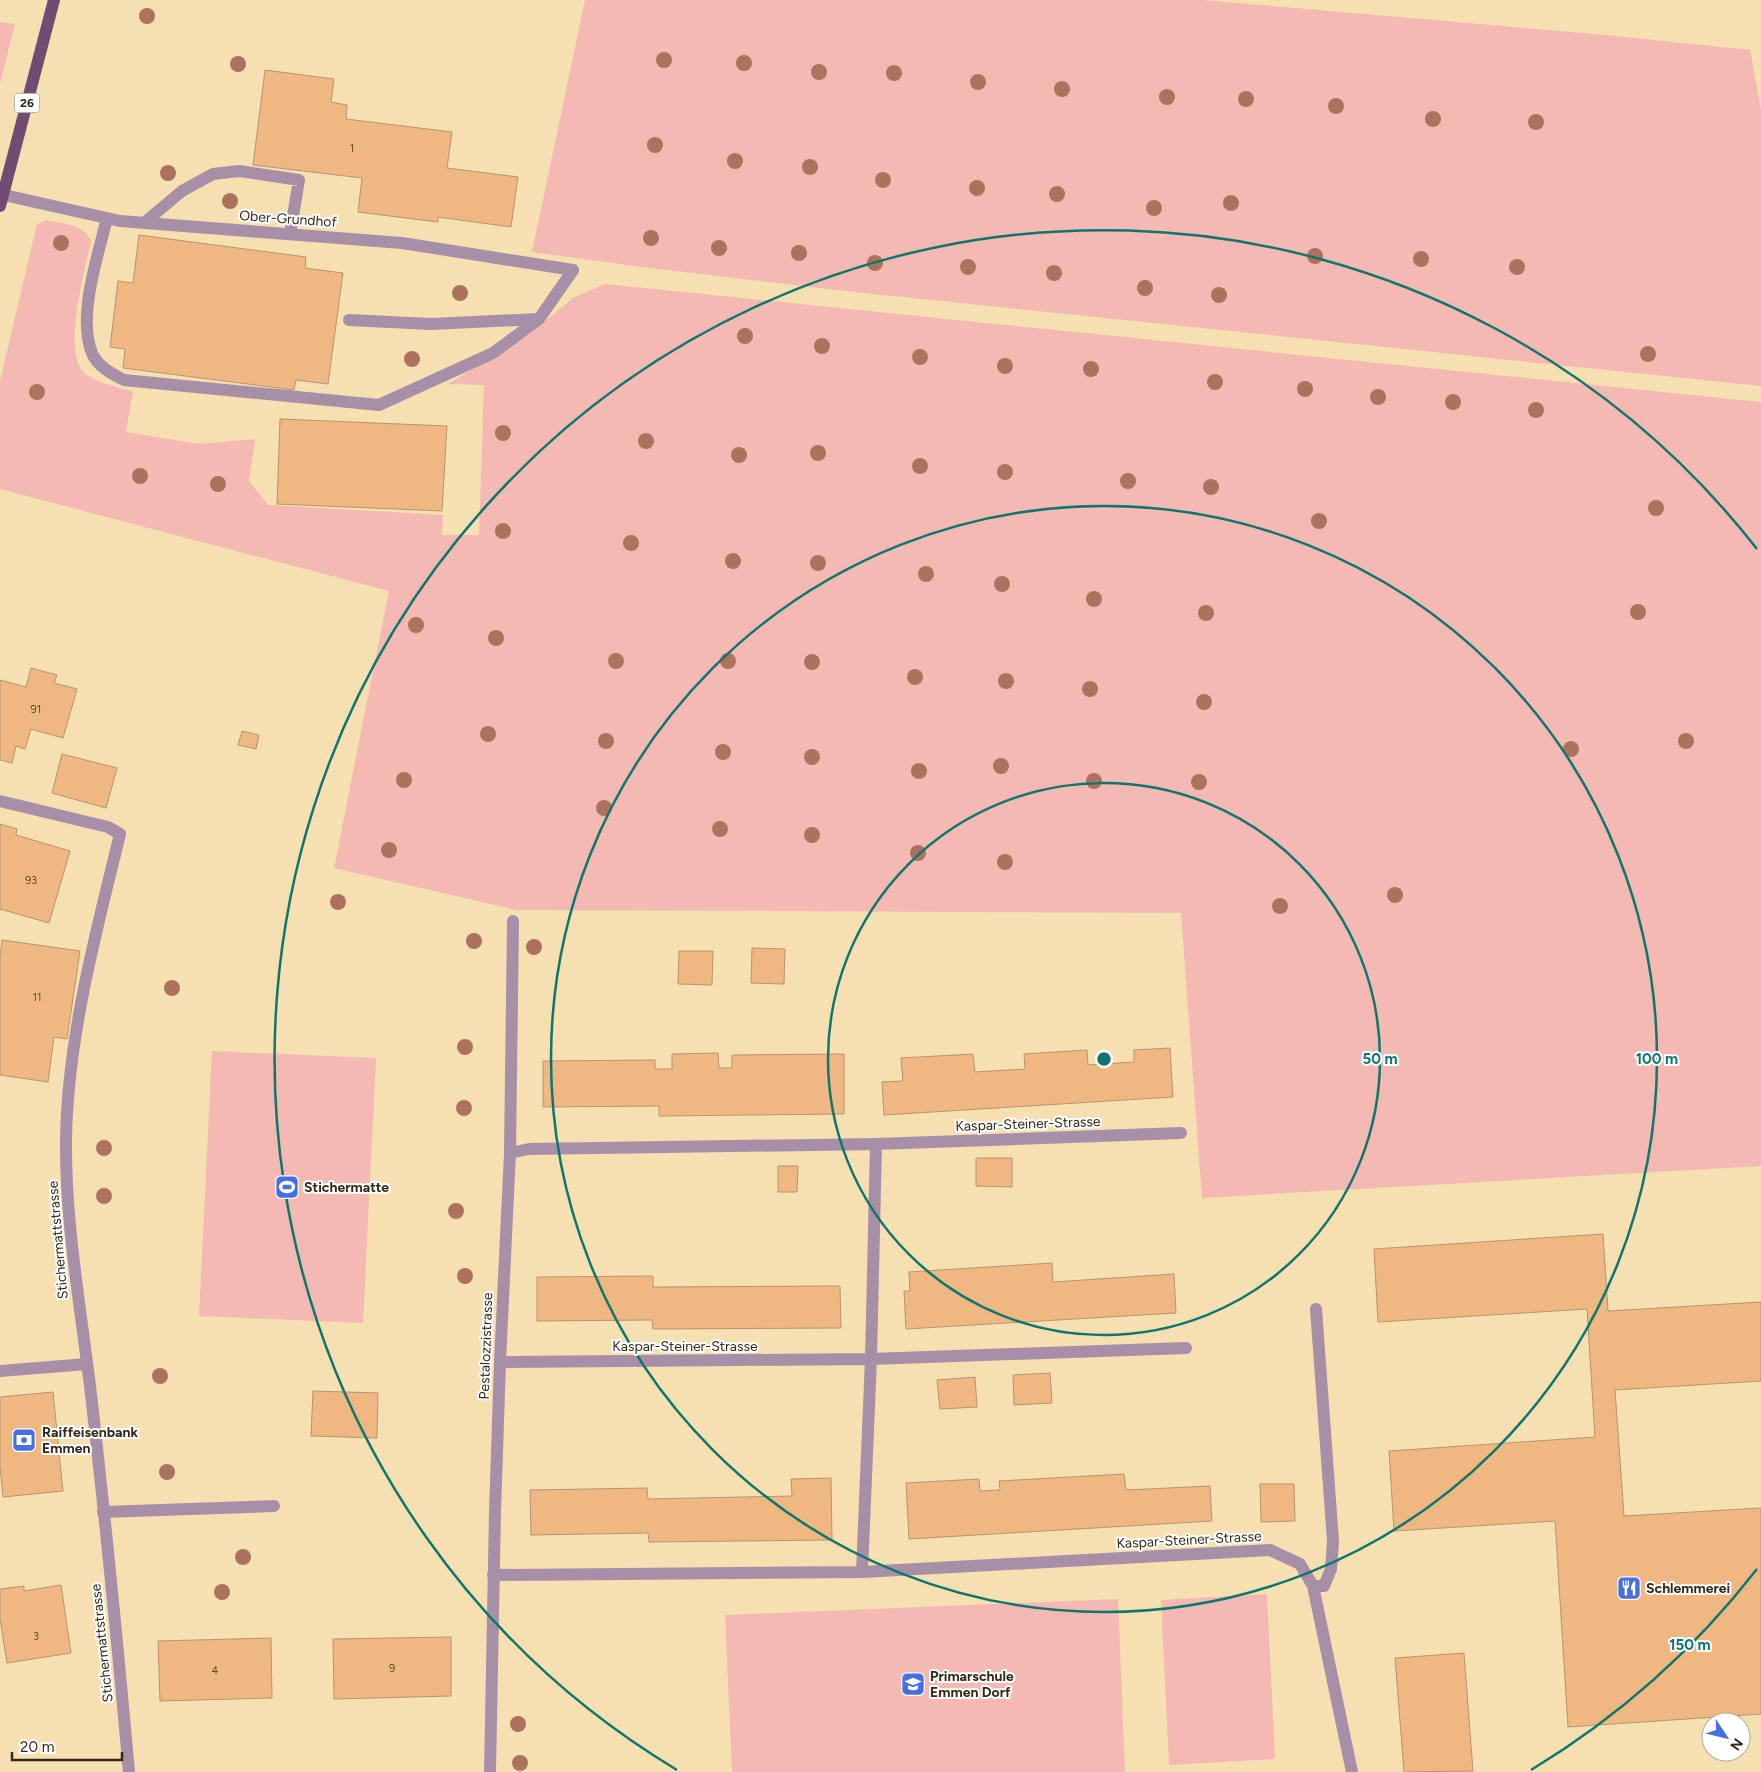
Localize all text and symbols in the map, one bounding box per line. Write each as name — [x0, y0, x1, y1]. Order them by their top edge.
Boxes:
road number: 26 — [15, 94, 40, 112]
house number: 1 — [350, 142, 354, 155]
street label: Ober-Grundhof — [239, 207, 338, 231]
house number: 91 — [31, 703, 41, 716]
house number: 93 — [25, 874, 37, 887]
house number: 11 — [32, 991, 42, 1004]
centre of rings — [1095, 1050, 1113, 1068]
text: 50 m — [1362, 1050, 1398, 1068]
text: 100 m — [1636, 1050, 1678, 1068]
street label: Kaspar-Steiner-Strasse — [955, 1113, 1101, 1135]
sports icon: Stichermatte — [274, 1174, 300, 1200]
place label: Stichermatte — [304, 1179, 389, 1196]
street label: Stichermattstrasse — [44, 1180, 72, 1300]
street label: Pestalozzistrasse — [476, 1292, 496, 1400]
street label: Kaspar-Steiner-Strasse — [612, 1338, 758, 1355]
place label: Raiffeisenbank Emmen — [42, 1424, 138, 1457]
bank icon: Raiffeisenbank Emmen — [11, 1427, 37, 1453]
street label: Kaspar-Steiner-Strasse — [1116, 1528, 1262, 1552]
restaurant icon: Schlemmerei — [1616, 1575, 1642, 1601]
place label: Schlemmerei — [1646, 1580, 1730, 1597]
street label: Stichermattstrasse — [87, 1583, 117, 1703]
house number: 3 — [33, 1630, 39, 1643]
text: 150 m — [1669, 1636, 1711, 1654]
house number: 9 — [389, 1662, 395, 1675]
house number: 4 — [212, 1664, 219, 1677]
place label: Primarschule Emmen Dorf — [930, 1668, 1014, 1701]
school or university icon: Primarschule Emmen Dorf — [900, 1671, 926, 1697]
north arrow — [1701, 1712, 1751, 1762]
scale bar — [12, 1730, 122, 1762]
text: N — [1726, 1735, 1746, 1753]
text: 20 m — [20, 1738, 54, 1756]

